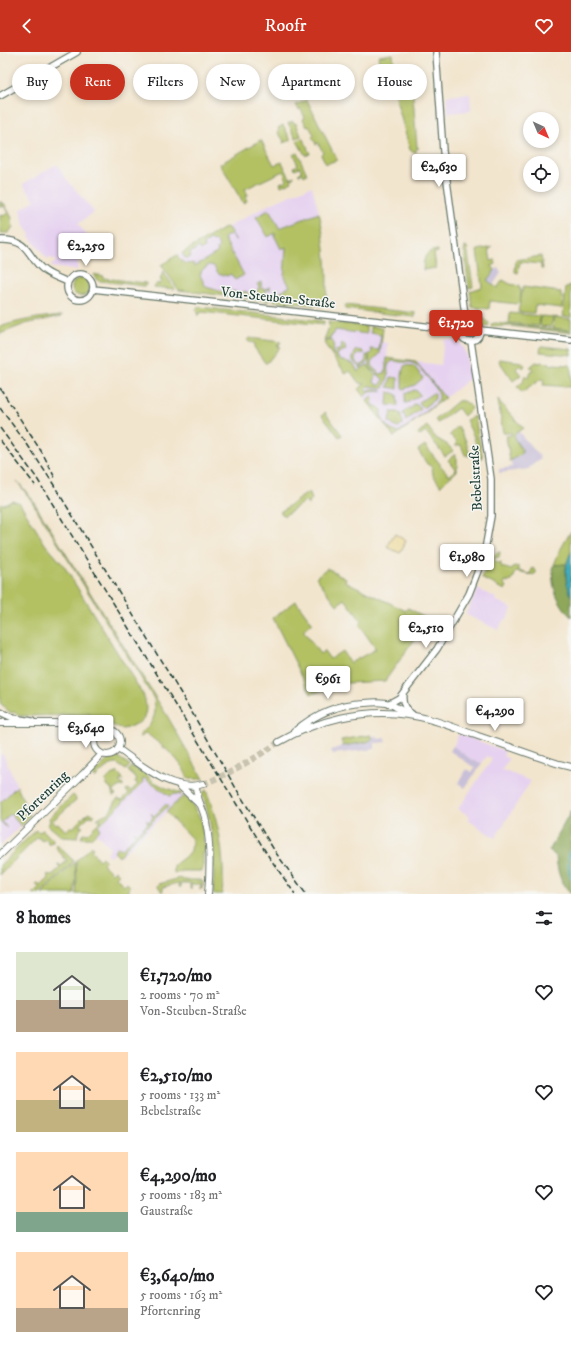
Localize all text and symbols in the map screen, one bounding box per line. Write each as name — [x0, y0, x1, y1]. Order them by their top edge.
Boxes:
icon: back — [16, 15, 38, 37]
text: Roofr — [265, 15, 306, 37]
icon: heart — [533, 15, 555, 37]
chip: Buy — [12, 64, 62, 100]
chip: Rent — [70, 64, 125, 100]
chip: Filters — [133, 64, 198, 100]
chip: New — [206, 64, 260, 100]
chip: Apartment — [268, 64, 355, 100]
chip: House — [363, 64, 427, 100]
north arrow — [523, 112, 559, 148]
map controls — [523, 112, 559, 192]
pin: €2,630 — [406, 154, 472, 188]
button: locate — [523, 156, 559, 192]
text: €2,630 — [421, 159, 457, 175]
pin: €2,250 — [53, 233, 119, 267]
text: €2,250 — [67, 238, 105, 254]
street label: Von-Steuben-Straße — [219, 283, 336, 313]
pin: €1,720 — [423, 310, 489, 344]
text: €1,720 — [438, 315, 474, 331]
street label: Bebelstraße — [465, 444, 487, 511]
pin: €1,980 — [434, 544, 500, 578]
text: €1,980 — [449, 549, 485, 565]
pin: €2,510 — [393, 615, 459, 649]
text: €2,510 — [408, 620, 444, 636]
pin: €961 — [304, 666, 352, 700]
text: €961 — [315, 671, 341, 687]
pin: €4,290 — [462, 698, 528, 732]
text: €4,290 — [476, 703, 514, 719]
pin: €3,640 — [53, 715, 119, 749]
text: €3,640 — [67, 720, 105, 736]
street label: Pfortenring — [13, 767, 73, 825]
text: 8 homes — [16, 907, 71, 929]
icon: filters — [533, 907, 555, 929]
text: €1,720/mo — [140, 965, 212, 987]
icon: home — [48, 968, 96, 1016]
icon: heart — [533, 981, 555, 1003]
text: 2 rooms · 70 m² — [140, 987, 220, 1003]
text: Von-Steuben-Straße — [140, 1003, 247, 1019]
text: €2,510/mo — [140, 1065, 212, 1087]
icon: home — [48, 1068, 96, 1116]
icon: heart — [533, 1081, 555, 1103]
text: 5 rooms · 133 m² — [140, 1087, 220, 1103]
text: Bebelstraße — [140, 1103, 201, 1119]
text: €4,290/mo — [140, 1165, 216, 1187]
icon: home — [48, 1168, 96, 1216]
icon: heart — [533, 1181, 555, 1203]
text: 5 rooms · 183 m² — [140, 1187, 222, 1203]
text: Gaustraße — [140, 1203, 193, 1219]
text: €3,640/mo — [140, 1265, 214, 1287]
icon: home — [48, 1268, 96, 1316]
icon: heart — [533, 1281, 555, 1303]
text: 5 rooms · 163 m² — [140, 1287, 222, 1303]
text: Pfortenring — [140, 1303, 200, 1319]

